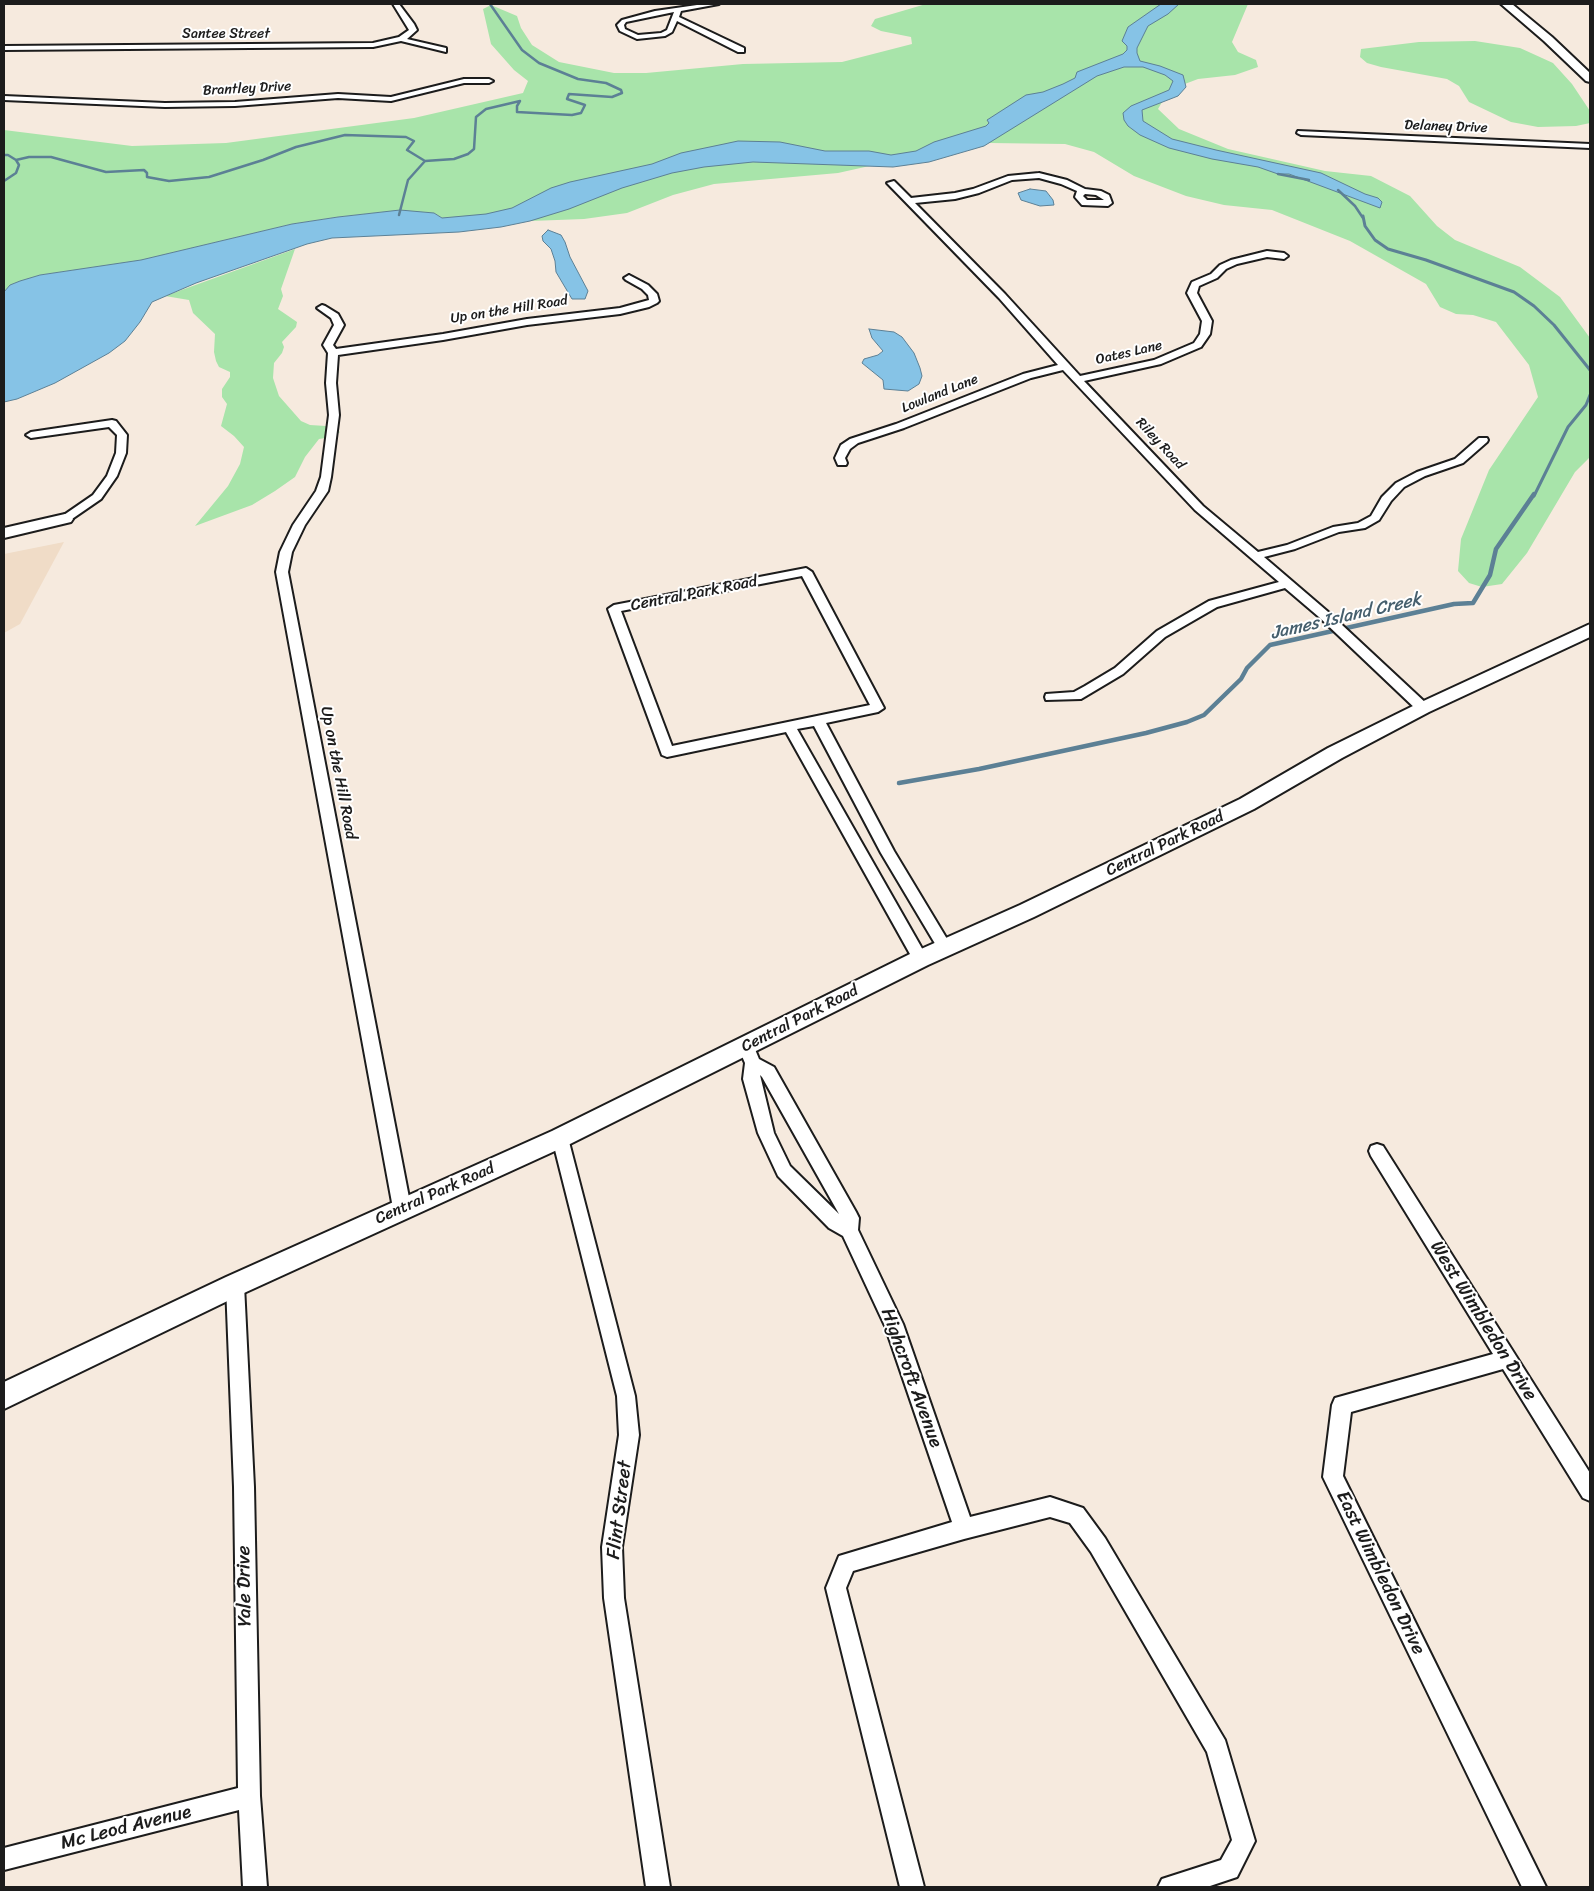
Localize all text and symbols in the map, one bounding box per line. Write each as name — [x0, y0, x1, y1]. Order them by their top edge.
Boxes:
street label: Santee Street — [182, 26, 270, 42]
street label: Brantley Drive — [202, 78, 292, 100]
street label: Delaney Drive — [1404, 117, 1488, 137]
street label: Up on the Hill Road — [449, 292, 569, 328]
street label: Oates Lane — [1094, 337, 1164, 369]
street label: Lowland Lane — [899, 371, 981, 417]
street label: Riley Road — [1132, 415, 1188, 473]
street label: Central Park Road — [629, 572, 759, 616]
water label: James Island Creek — [1269, 589, 1423, 645]
street label: Up on the Hill Road — [316, 705, 360, 841]
street label: Central Park Road — [1103, 807, 1227, 881]
street label: Central Park Road — [738, 981, 862, 1057]
street label: Central Park Road — [372, 1159, 498, 1229]
street label: West Wimbledon Drive — [1425, 1237, 1541, 1405]
street label: Highcroft Avenue — [875, 1305, 947, 1451]
street label: Flint Street — [603, 1459, 637, 1561]
street label: East Wimbledon Drive — [1330, 1487, 1430, 1659]
street label: Yale Drive — [233, 1545, 257, 1627]
street label: Mc Leod Avenue — [58, 1801, 194, 1855]

